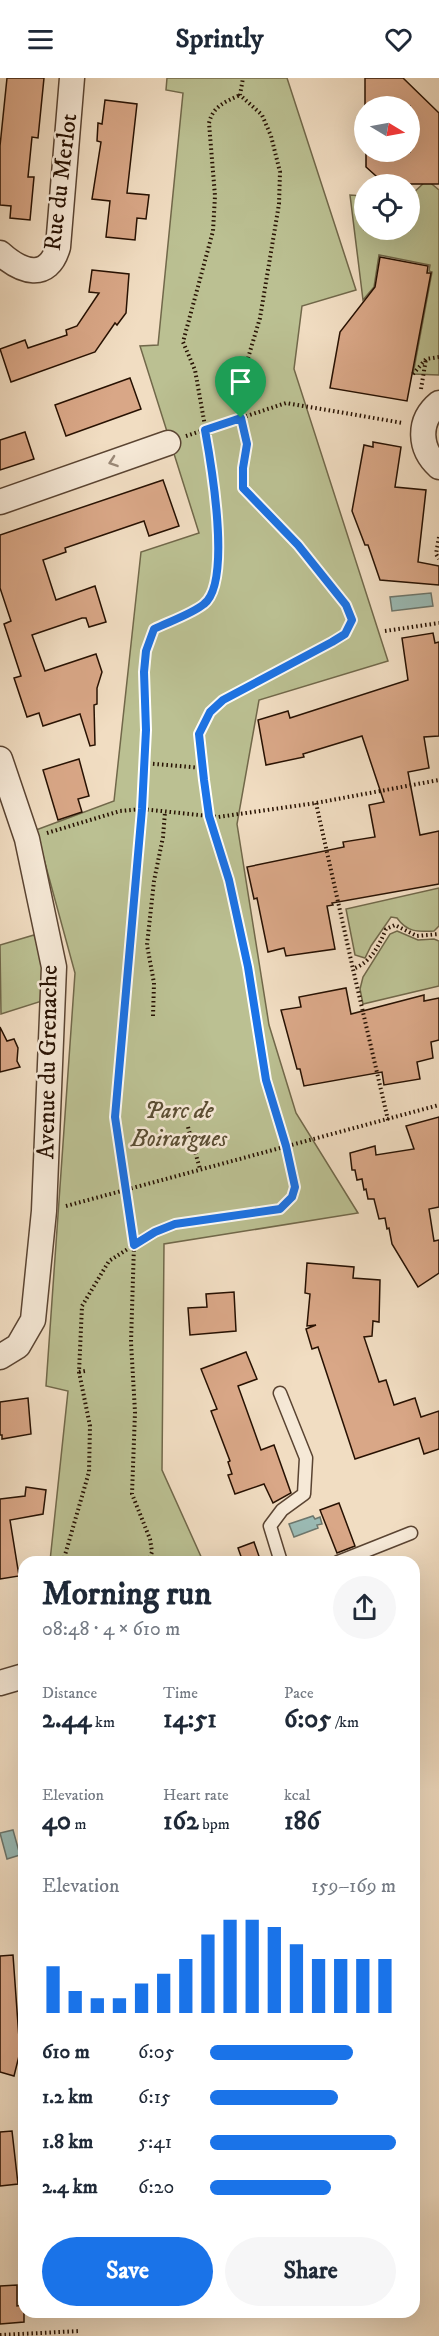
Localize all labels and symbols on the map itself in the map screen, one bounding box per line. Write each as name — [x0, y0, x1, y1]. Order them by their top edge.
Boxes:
north arrow — [354, 96, 420, 162]
street label: Rue du Merlot — [38, 111, 84, 252]
pin — [215, 356, 266, 418]
one-way arrow — [108, 455, 119, 468]
street label: Avenue du Grenache — [31, 965, 65, 1159]
park label: Parc de Boirargues — [130, 1096, 228, 1154]

